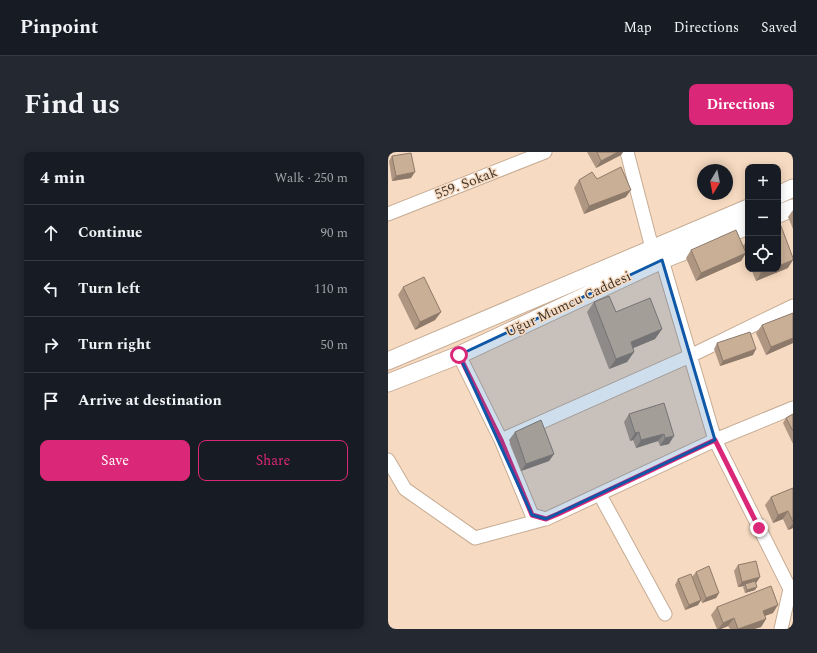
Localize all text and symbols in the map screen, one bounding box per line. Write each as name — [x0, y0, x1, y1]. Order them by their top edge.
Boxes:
text: Pinpoint — [20, 13, 98, 42]
text: Map — [624, 17, 652, 38]
text: Directions — [674, 17, 739, 38]
text: Saved — [761, 17, 797, 38]
text: Find us — [24, 83, 120, 126]
button: Directions — [689, 84, 793, 125]
street label: 559. Sokak — [432, 161, 500, 205]
north arrow — [697, 164, 733, 200]
map controls — [745, 164, 781, 272]
button: + — [745, 164, 781, 200]
text: 4 min — [40, 165, 85, 191]
text: Walk · 250 m — [274, 168, 348, 188]
button: − — [745, 200, 781, 236]
text: Continue — [78, 221, 143, 244]
icon: ahead — [40, 222, 62, 244]
text: 90 m — [321, 223, 348, 243]
button: locate — [745, 236, 781, 272]
street label: Uğur Mumcu Caddesi — [502, 266, 634, 342]
text: Turn left — [78, 277, 140, 300]
icon: left — [40, 278, 62, 300]
text: 110 m — [314, 279, 348, 299]
text: Turn right — [78, 333, 151, 356]
icon: right — [40, 334, 62, 356]
text: 50 m — [321, 335, 348, 355]
route start — [450, 346, 468, 364]
text: Arrive at destination — [78, 389, 222, 412]
icon: arrive — [40, 390, 62, 412]
button: Save — [40, 440, 190, 481]
button: Share — [198, 440, 348, 481]
route end — [750, 519, 768, 537]

